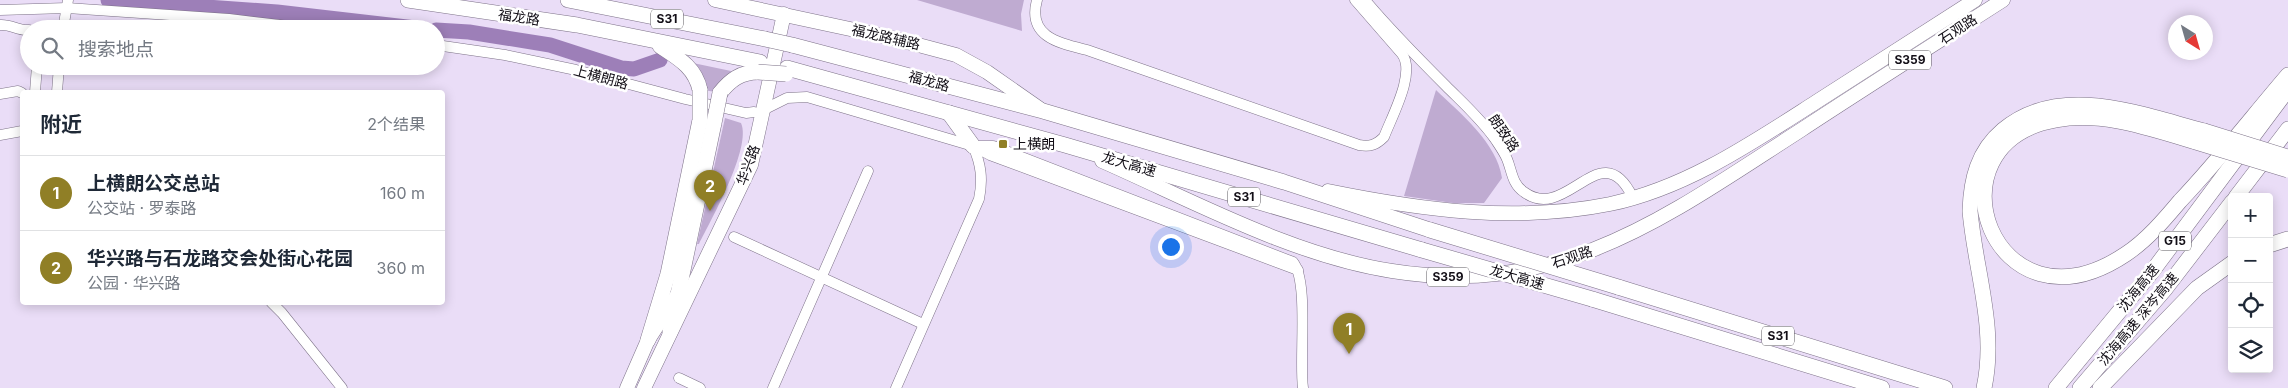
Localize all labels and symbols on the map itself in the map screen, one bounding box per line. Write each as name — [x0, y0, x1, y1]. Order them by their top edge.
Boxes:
street label: 福龙路 — [497, 5, 541, 28]
road number: S31 — [651, 10, 683, 28]
street label: 石观路 — [1935, 10, 1980, 47]
north arrow — [2168, 15, 2213, 60]
street label: 福龙路辅路 — [850, 20, 922, 53]
road number: S359 — [1889, 50, 1931, 70]
street label: 上横朗路 — [572, 61, 630, 92]
street label: 福龙路 — [907, 67, 952, 94]
street label: 朗致路 — [1486, 111, 1523, 155]
place label: 上横朗 — [1013, 135, 1055, 152]
marker: 上横朗 — [997, 138, 1009, 150]
street label: 华兴路 — [732, 142, 763, 187]
street label: 龙大高速 — [1100, 148, 1158, 179]
pin: 2 — [694, 170, 726, 211]
road number: S31 — [1228, 188, 1260, 206]
road number: G15 — [2159, 232, 2191, 250]
your location — [1158, 234, 1184, 260]
street label: 石观路 — [1549, 242, 1594, 271]
street label: 龙大高速 — [1488, 261, 1546, 292]
street label: 沈海高速 — [2113, 261, 2162, 315]
road number: S359 — [1427, 268, 1469, 286]
street label: 沈海高速 深岑高速 — [2094, 269, 2181, 369]
pin: 1 — [1333, 313, 1365, 354]
road number: S31 — [1762, 326, 1794, 346]

